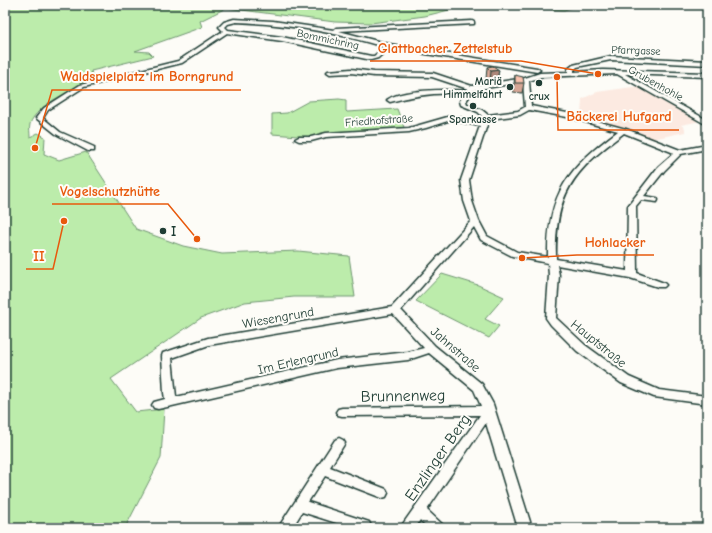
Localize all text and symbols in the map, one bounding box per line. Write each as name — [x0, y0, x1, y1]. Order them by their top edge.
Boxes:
street label: Bommichring — [296, 27, 360, 52]
callout: Glattbacher Zettelstub — [370, 35, 521, 61]
text: Glattbacher Zettelstub — [378, 40, 512, 57]
street label: Pfarrgasse — [611, 43, 661, 58]
street label: Grubenhohle — [626, 63, 686, 104]
callout: Waldspielplatz im Borngrund — [52, 64, 241, 90]
text: Waldspielplatz im Borngrund — [60, 68, 234, 85]
place label: Mariä Himmelfahrt — [443, 75, 502, 101]
marker: crux — [534, 78, 544, 88]
marker: Mariä Himmelfahrt — [505, 82, 515, 92]
place label: crux — [529, 90, 550, 103]
marker: Sparkasse — [468, 101, 478, 111]
callout: Bäckerei Hufgard — [558, 104, 679, 130]
text: Bäckerei Hufgard — [567, 108, 672, 125]
street label: Friedhofstraße — [345, 112, 414, 129]
place label: Sparkasse — [449, 113, 497, 126]
callout: Vogelschutzhütte — [52, 178, 168, 204]
text: Vogelschutzhütte — [60, 183, 160, 200]
place label: I — [171, 224, 176, 239]
marker: I — [158, 226, 168, 236]
callout: Hohlacker — [577, 229, 654, 255]
text: Hohlacker — [585, 234, 646, 251]
callout: II — [26, 243, 53, 269]
text: II — [33, 248, 45, 265]
street label: Wiesengrund — [241, 304, 315, 331]
street label: Hauptstraße — [568, 316, 630, 371]
street label: Jahnstraße — [428, 324, 484, 375]
street label: Im Erlengrund — [256, 344, 340, 377]
street label: Brunnenweg — [360, 386, 446, 406]
street label: Enzlinger Berg — [401, 411, 474, 504]

